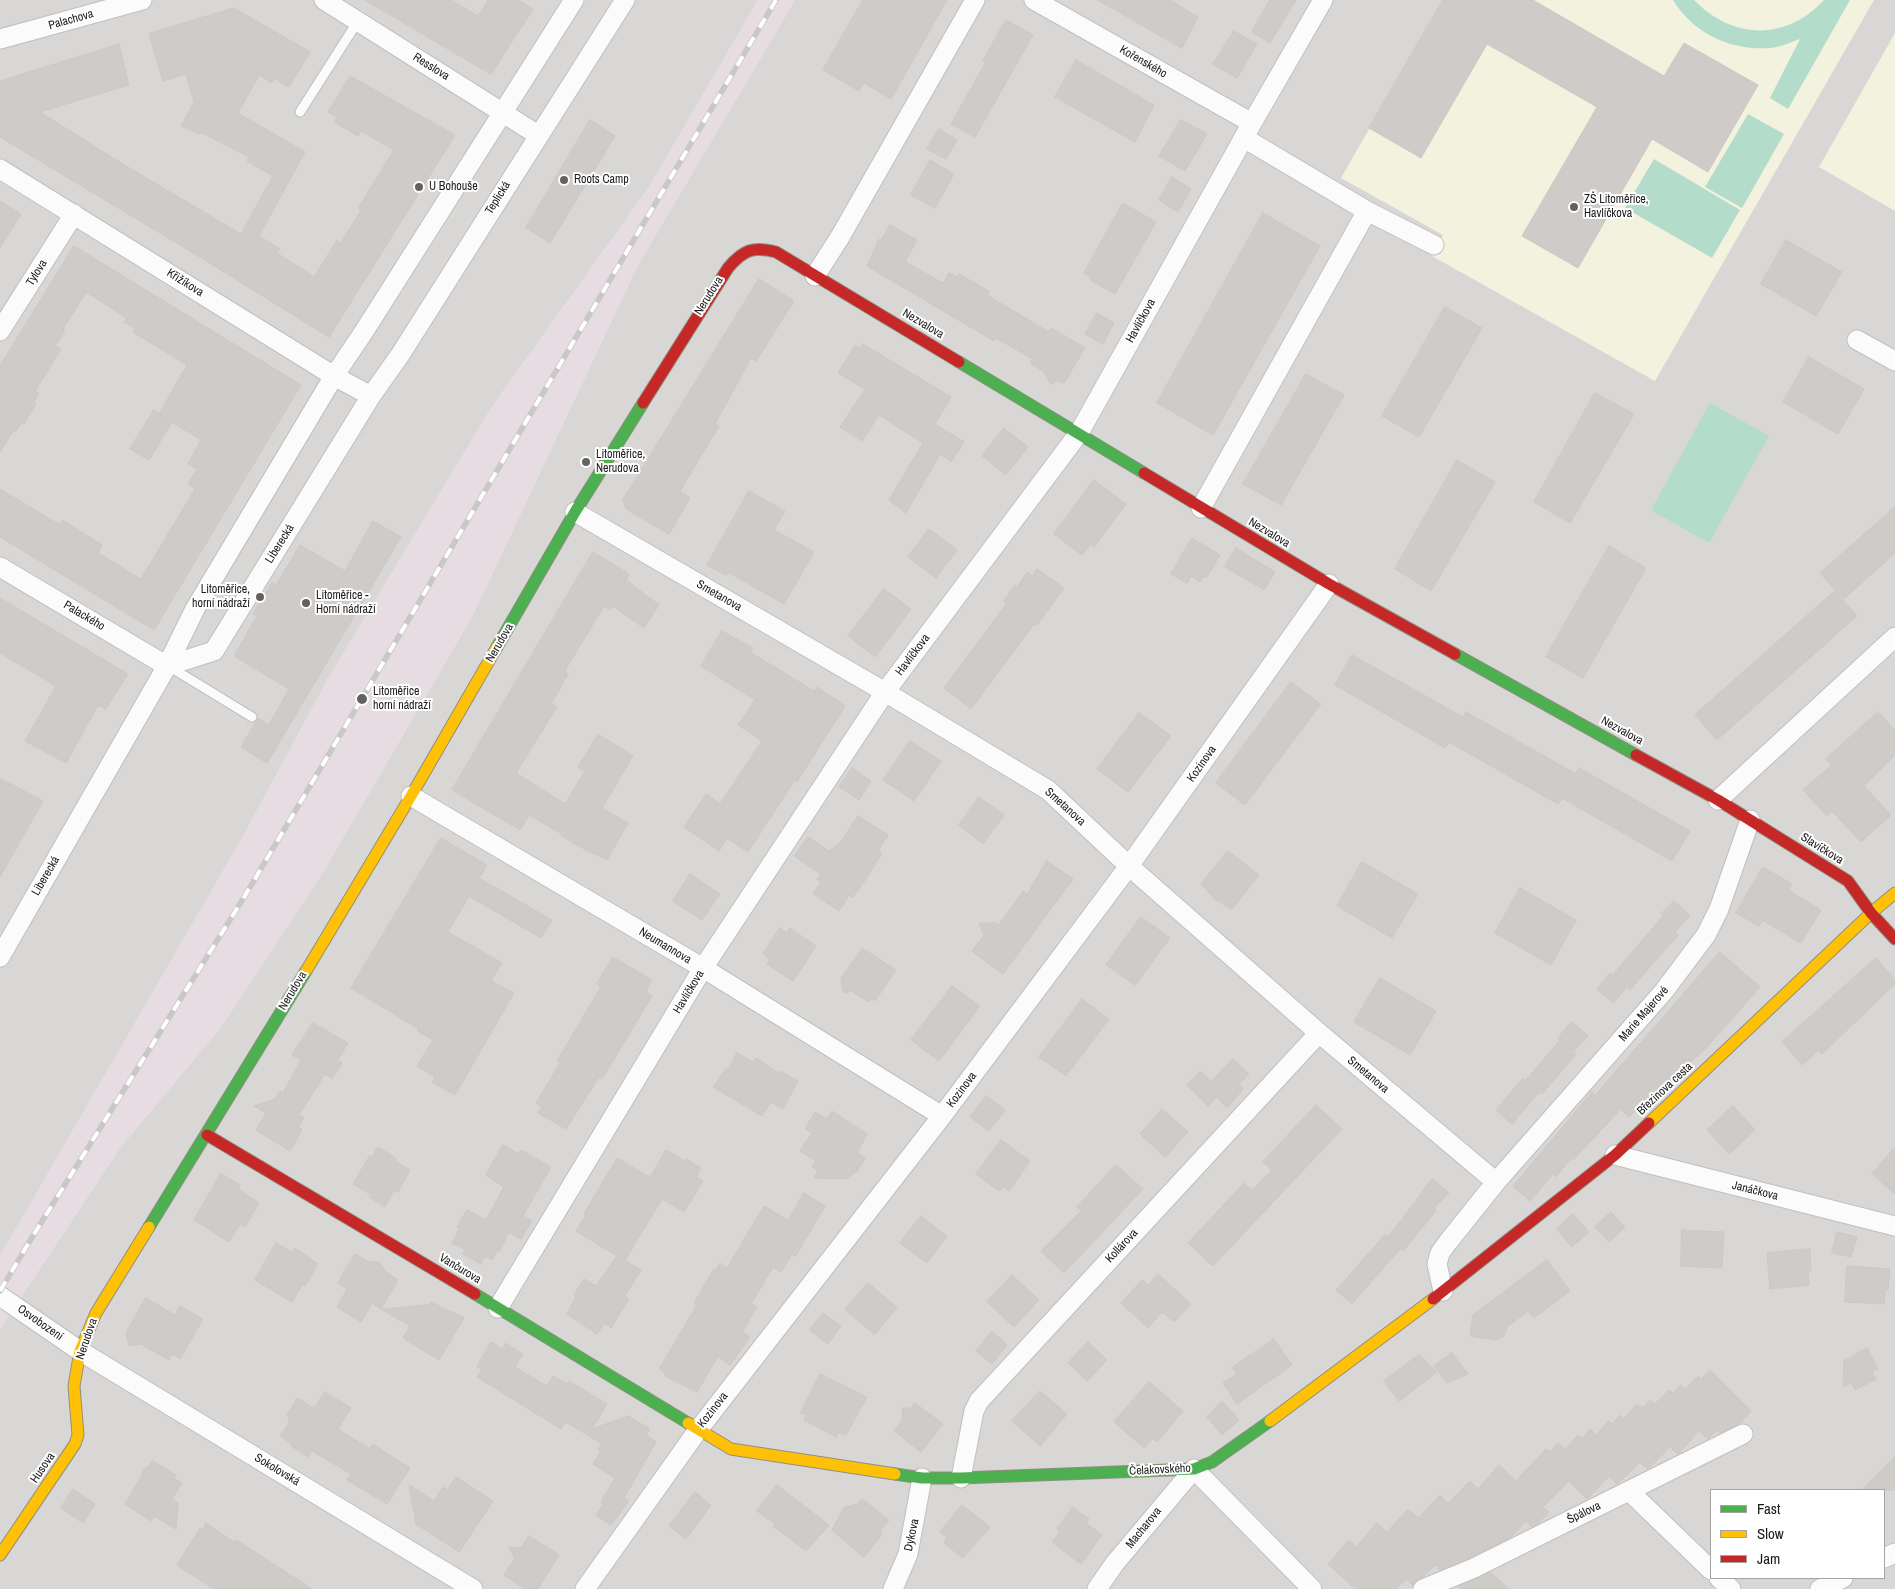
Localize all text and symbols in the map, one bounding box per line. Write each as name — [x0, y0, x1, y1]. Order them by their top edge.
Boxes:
street label: Palachova — [47, 7, 95, 33]
street label: Kořenského — [1117, 43, 1169, 81]
street label: Resslova — [410, 50, 452, 84]
place label: Roots Camp — [574, 173, 629, 187]
marker: Roots Camp — [558, 174, 570, 186]
street label: Teplická — [482, 179, 514, 217]
place label: U Bohouše — [429, 180, 478, 194]
marker: U Bohouše — [413, 181, 425, 193]
place label: ZŠ Litoměřice, Havlíčkova — [1584, 193, 1649, 221]
marker: ZŠ Litoměřice, Havlíčkova — [1568, 201, 1580, 213]
street label: Tylova — [23, 257, 51, 289]
street label: Křižíkova — [164, 266, 206, 300]
street label: Nerudova — [692, 274, 726, 318]
street label: Havlíčkova — [1123, 296, 1159, 346]
street label: Nezvalova — [900, 306, 946, 342]
place label: Litoměřice, Nerudova — [596, 448, 645, 476]
marker: Litoměřice, Nerudova — [580, 456, 592, 468]
street label: Nezvalova — [1246, 515, 1292, 551]
street label: Liberecká — [262, 522, 298, 566]
street label: Smetanova — [694, 577, 744, 615]
place label: Litoměřice, horní nádraží — [192, 583, 250, 611]
place label: Litoměřice - Horní nádraží — [316, 589, 376, 617]
marker: Litoměřice, horní nádraží — [254, 591, 266, 603]
marker: Litoměřice - Horní nádraží — [300, 597, 312, 609]
street label: Palackého — [61, 598, 107, 634]
street label: Nerudova — [483, 621, 517, 665]
street label: Havlíčkova — [893, 631, 933, 679]
place label: Litoměřice horní nádraží — [373, 685, 431, 713]
marker: Litoměřice horní nádraží — [355, 692, 369, 706]
street label: Nezvalova — [1598, 714, 1646, 748]
street label: Kozinova — [1184, 743, 1220, 785]
street label: Smetanova — [1042, 785, 1088, 829]
street label: Slavíčkova — [1798, 830, 1846, 868]
street label: Liberecká — [29, 854, 63, 898]
street label: Neumannova — [636, 925, 694, 967]
street label: Havlíčkova — [670, 968, 708, 1016]
street label: Nerudova — [276, 969, 310, 1013]
street label: Marie Majerové — [1616, 983, 1672, 1045]
street label: Smetanova — [1344, 1053, 1392, 1097]
street label: Březinova cesta — [1634, 1060, 1696, 1118]
street label: Kozinova — [944, 1069, 980, 1111]
street label: Janáčkova — [1730, 1178, 1780, 1204]
street label: Kollárova — [1103, 1226, 1141, 1266]
street label: Vančurova — [436, 1251, 484, 1287]
street label: Osvobození — [14, 1302, 66, 1344]
street label: Nerudova — [73, 1316, 101, 1362]
street label: Kozinova — [695, 1389, 731, 1431]
street label: Husova — [28, 1450, 58, 1486]
street label: Sokolovská — [252, 1451, 302, 1489]
street label: Čelakovského — [1129, 1461, 1191, 1479]
legend — [1710, 1489, 1885, 1579]
text: Fast — [1757, 1498, 1780, 1519]
street label: Špálova — [1565, 1499, 1603, 1527]
street label: Macharova — [1123, 1505, 1165, 1551]
street label: Dykova — [902, 1517, 922, 1553]
text: Slow — [1757, 1523, 1784, 1544]
text: Jam — [1757, 1548, 1780, 1569]

